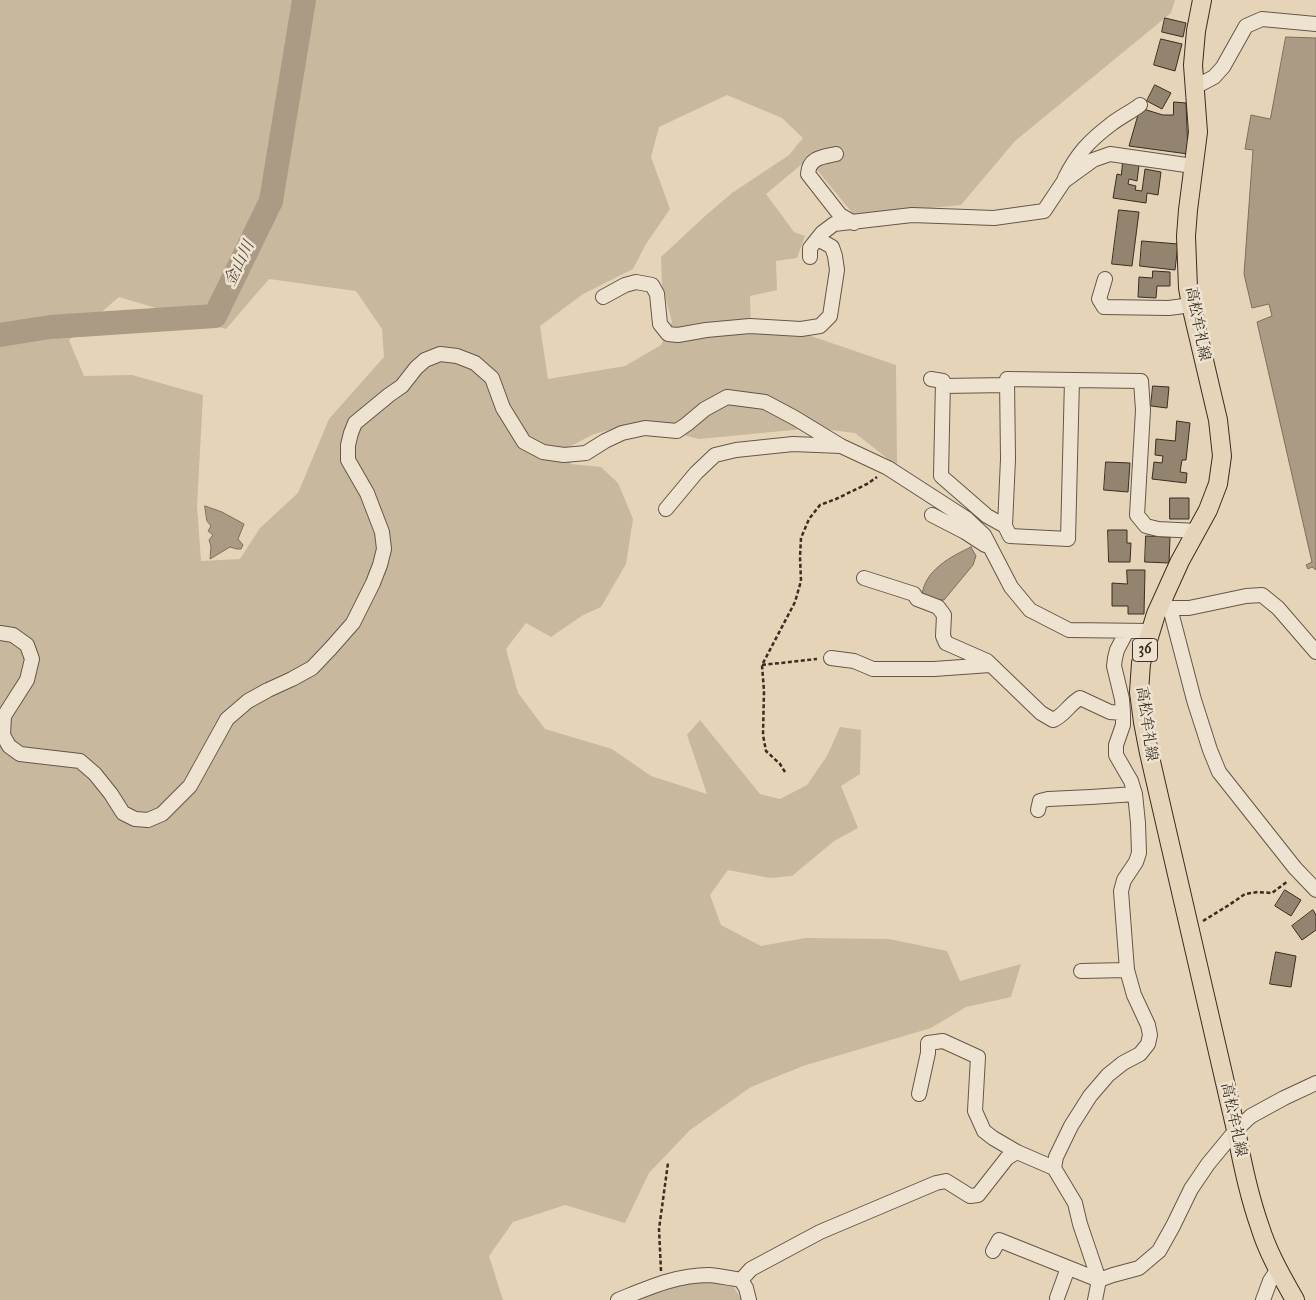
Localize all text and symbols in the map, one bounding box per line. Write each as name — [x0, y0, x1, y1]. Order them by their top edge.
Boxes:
water label: 金山川 — [221, 238, 259, 290]
street label: 高松牟礼線 — [1181, 285, 1213, 363]
road number: 36 — [1132, 638, 1158, 662]
street label: 高松牟礼線 — [1132, 686, 1160, 762]
street label: 高松牟礼線 — [1216, 1081, 1250, 1159]

